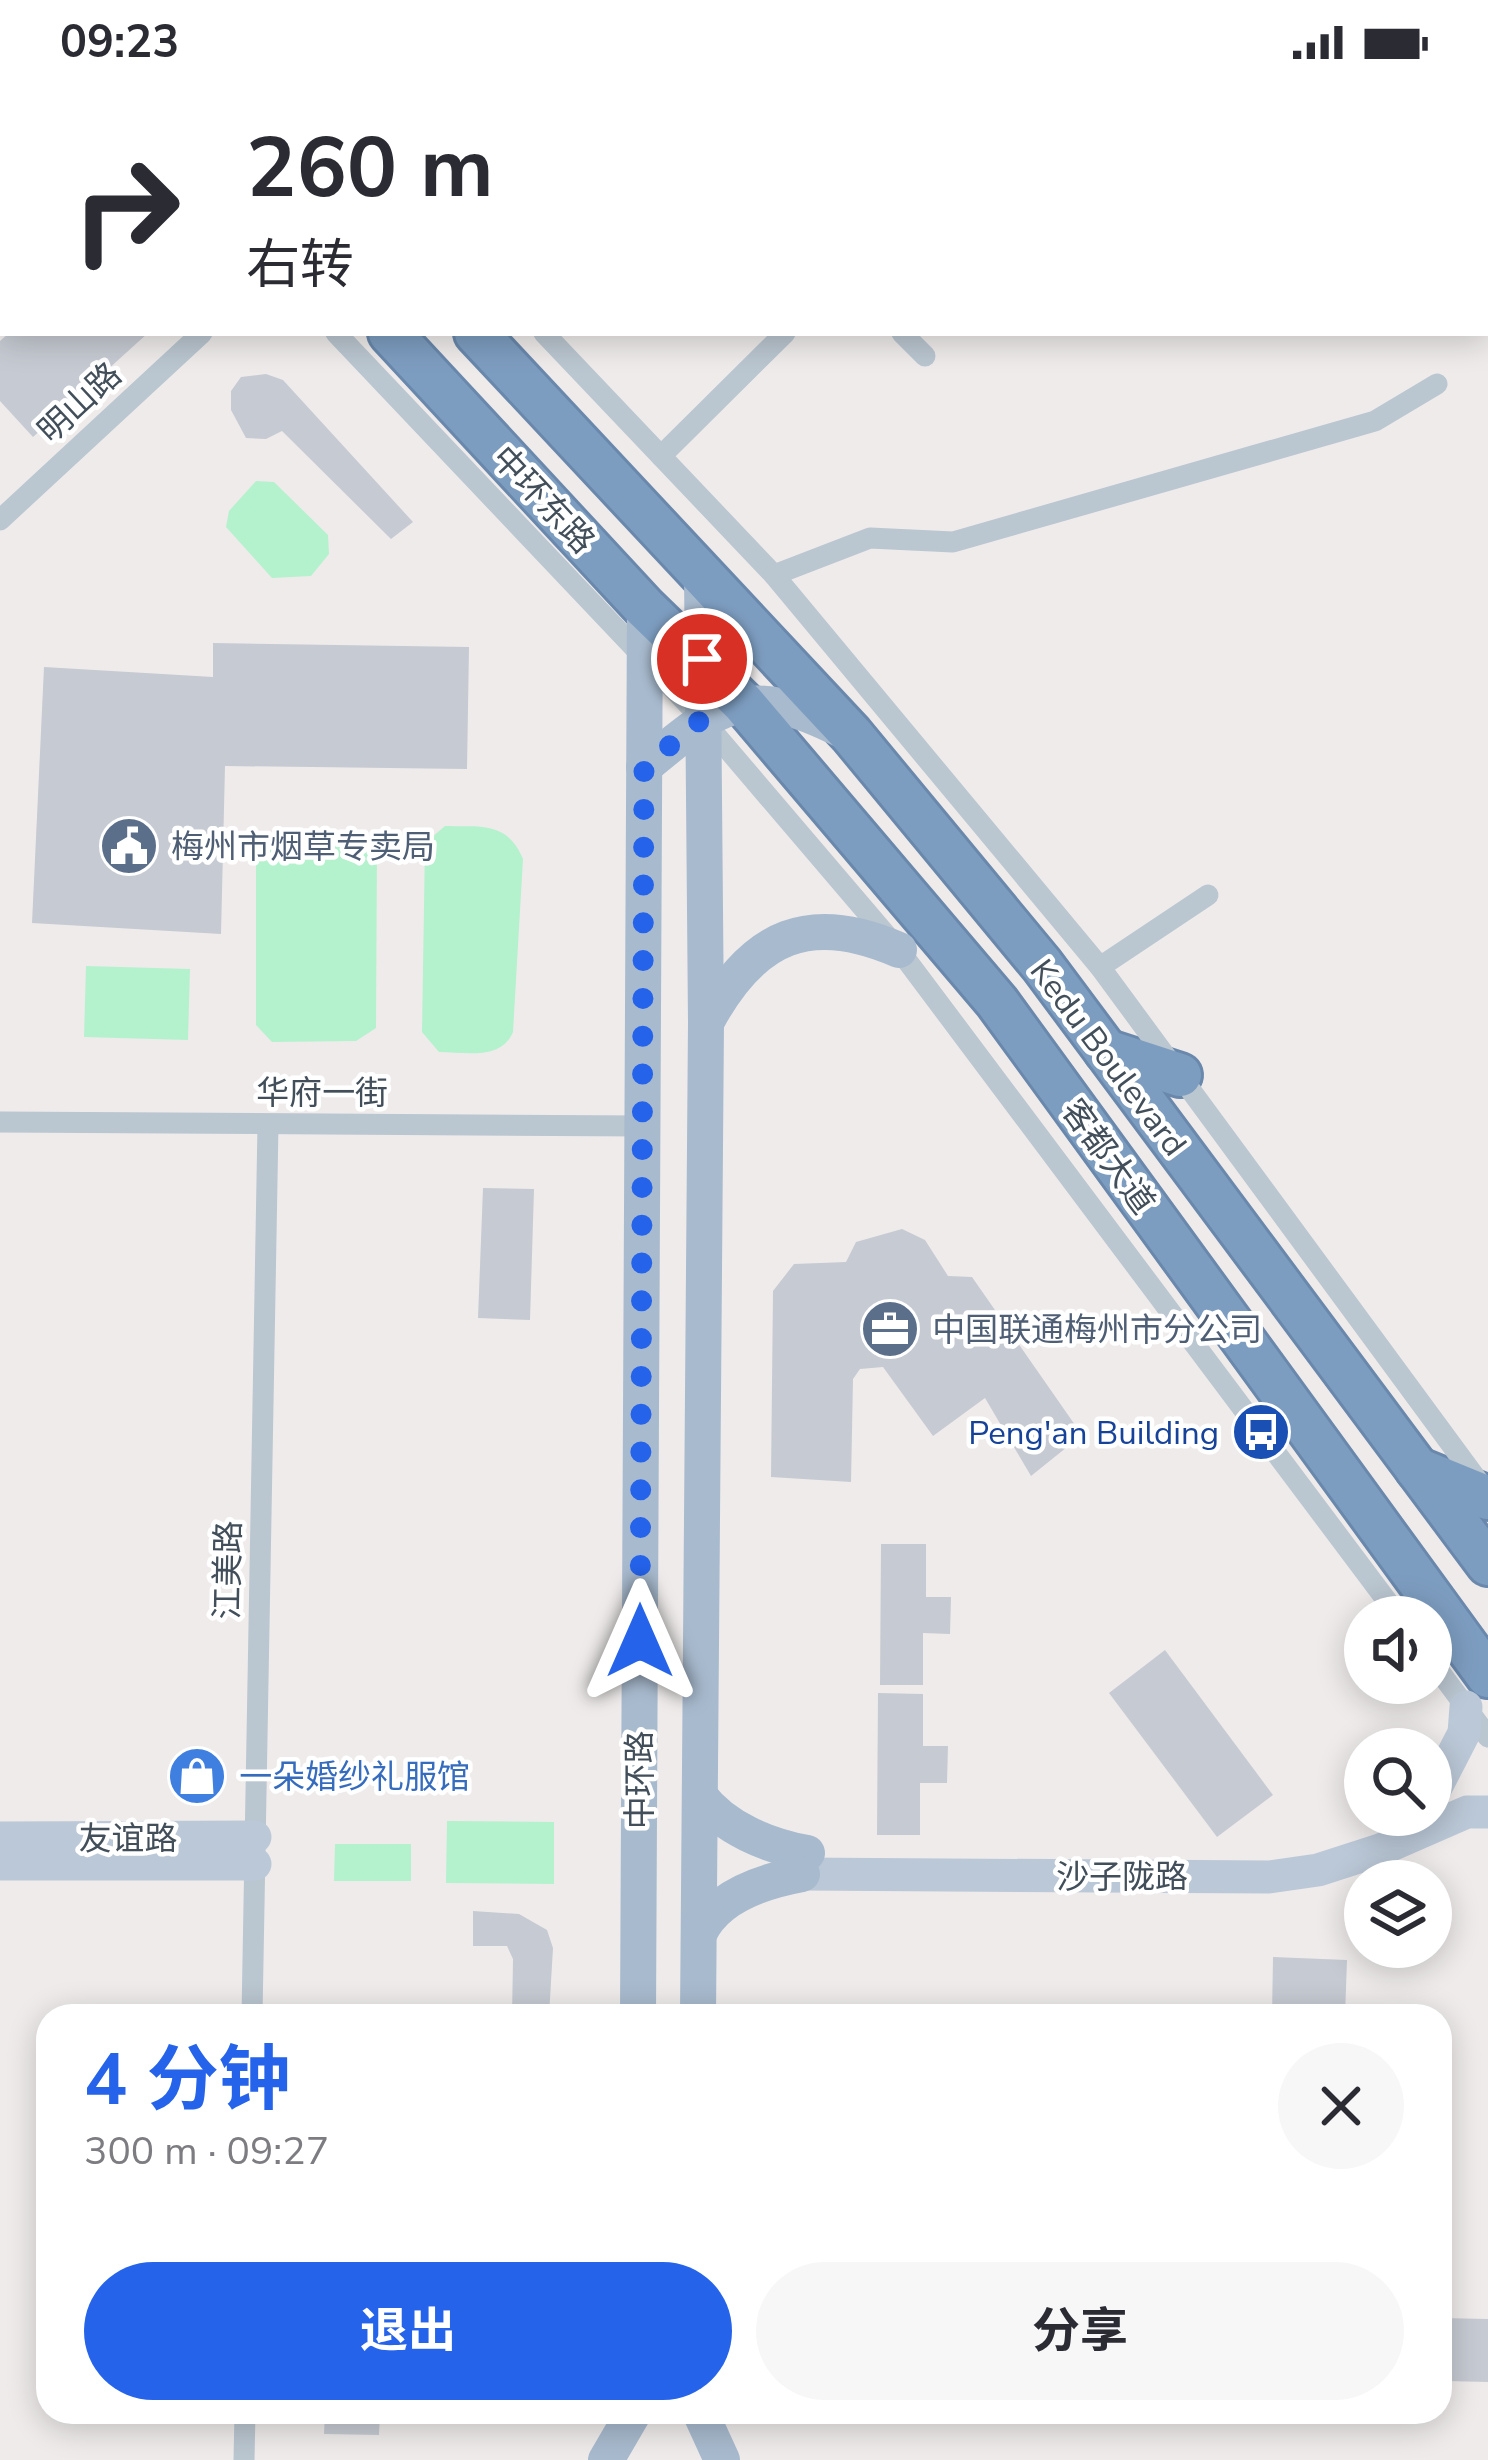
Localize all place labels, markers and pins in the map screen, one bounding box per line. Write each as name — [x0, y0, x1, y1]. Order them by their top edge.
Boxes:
pin — [651, 608, 753, 710]
public building icon: 梅州市烟草专卖局 — [98, 815, 160, 877]
place label: 梅州市烟草专卖局 — [171, 825, 435, 870]
office icon: 中国联通梅州市分公司 — [859, 1298, 921, 1360]
place label: 中国联通梅州市分公司 — [932, 1308, 1262, 1353]
bus stop icon: Peng'an Building — [1230, 1401, 1292, 1463]
place label: Peng'an Building — [968, 1411, 1219, 1456]
shop icon: 一朵婚纱礼服馆 — [166, 1745, 228, 1807]
place label: 一朵婚纱礼服馆 — [239, 1755, 470, 1800]

